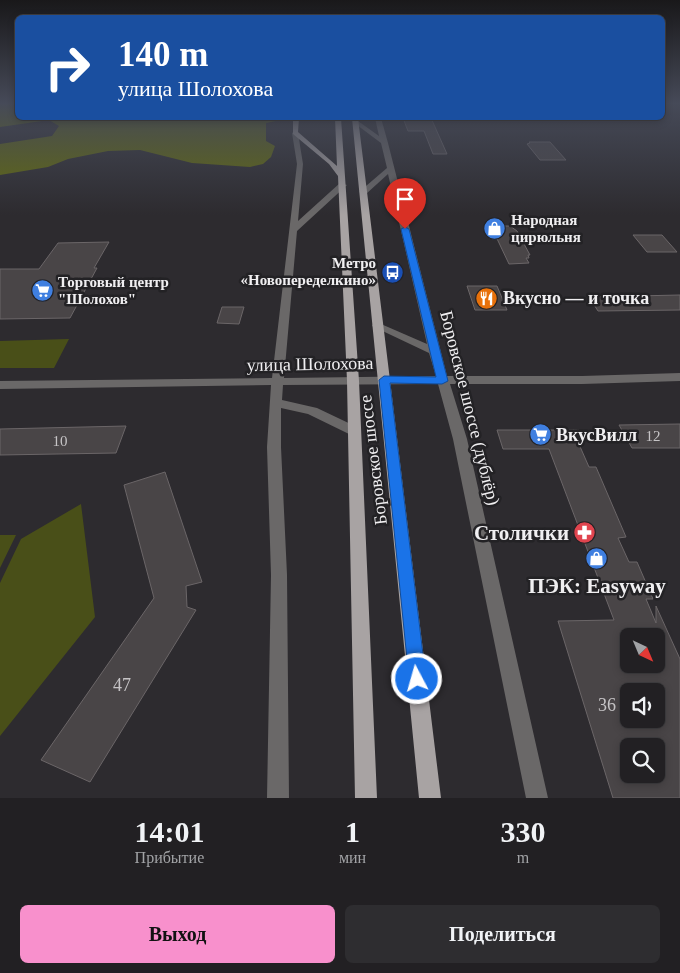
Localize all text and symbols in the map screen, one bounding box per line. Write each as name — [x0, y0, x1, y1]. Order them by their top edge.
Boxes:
icon: right — [35, 35, 100, 100]
text: 140 m — [118, 35, 208, 74]
text: улица Шолохова — [118, 76, 273, 101]
pin — [384, 178, 426, 229]
icon: arrive — [391, 185, 419, 213]
place label: Народная цирюльня — [511, 212, 581, 245]
shop icon: Народная цирюльня — [483, 217, 507, 241]
place label: Метро «Новопеределкино» — [241, 255, 376, 288]
bus stop icon: Метро «Новопеределкино» — [380, 260, 404, 284]
place label: Торговый центр "Шолохов" — [58, 274, 169, 307]
supermarket icon: Торговый центр "Шолохов" — [30, 279, 54, 303]
restaurant icon: Вкусно — и точка — [475, 286, 499, 310]
place label: Вкусно — и точка — [503, 288, 649, 308]
street label: Боровское шоссе (дублёр) — [435, 309, 504, 508]
street label: улица Шолохова — [246, 353, 374, 375]
street label: Боровское шоссе — [355, 394, 391, 526]
supermarket icon: ВкусВилл — [528, 423, 552, 447]
place label: ВкусВилл — [556, 425, 637, 445]
house number: 12 — [646, 428, 661, 444]
house number: 10 — [53, 433, 68, 449]
place label: Столички — [474, 521, 569, 545]
pharmacy icon: Столички — [573, 521, 597, 545]
shop icon: ПЭК: Easyway — [585, 547, 609, 571]
place label: ПЭК: Easyway — [528, 574, 666, 598]
north arrow — [620, 628, 665, 672]
map controls — [620, 628, 665, 783]
position arrow — [390, 652, 442, 704]
house number: 47 — [113, 675, 131, 695]
button: sound — [620, 683, 665, 728]
house number: 36 — [598, 695, 616, 715]
button: search — [620, 738, 665, 783]
text: 14:01 — [134, 815, 204, 848]
text: 1 — [345, 815, 360, 848]
text: 330 — [501, 815, 546, 848]
text: Прибытие — [135, 849, 204, 866]
text: мин — [339, 849, 366, 866]
text: m — [517, 849, 529, 866]
button: Выход — [20, 905, 335, 963]
button: Поделиться — [345, 905, 660, 963]

